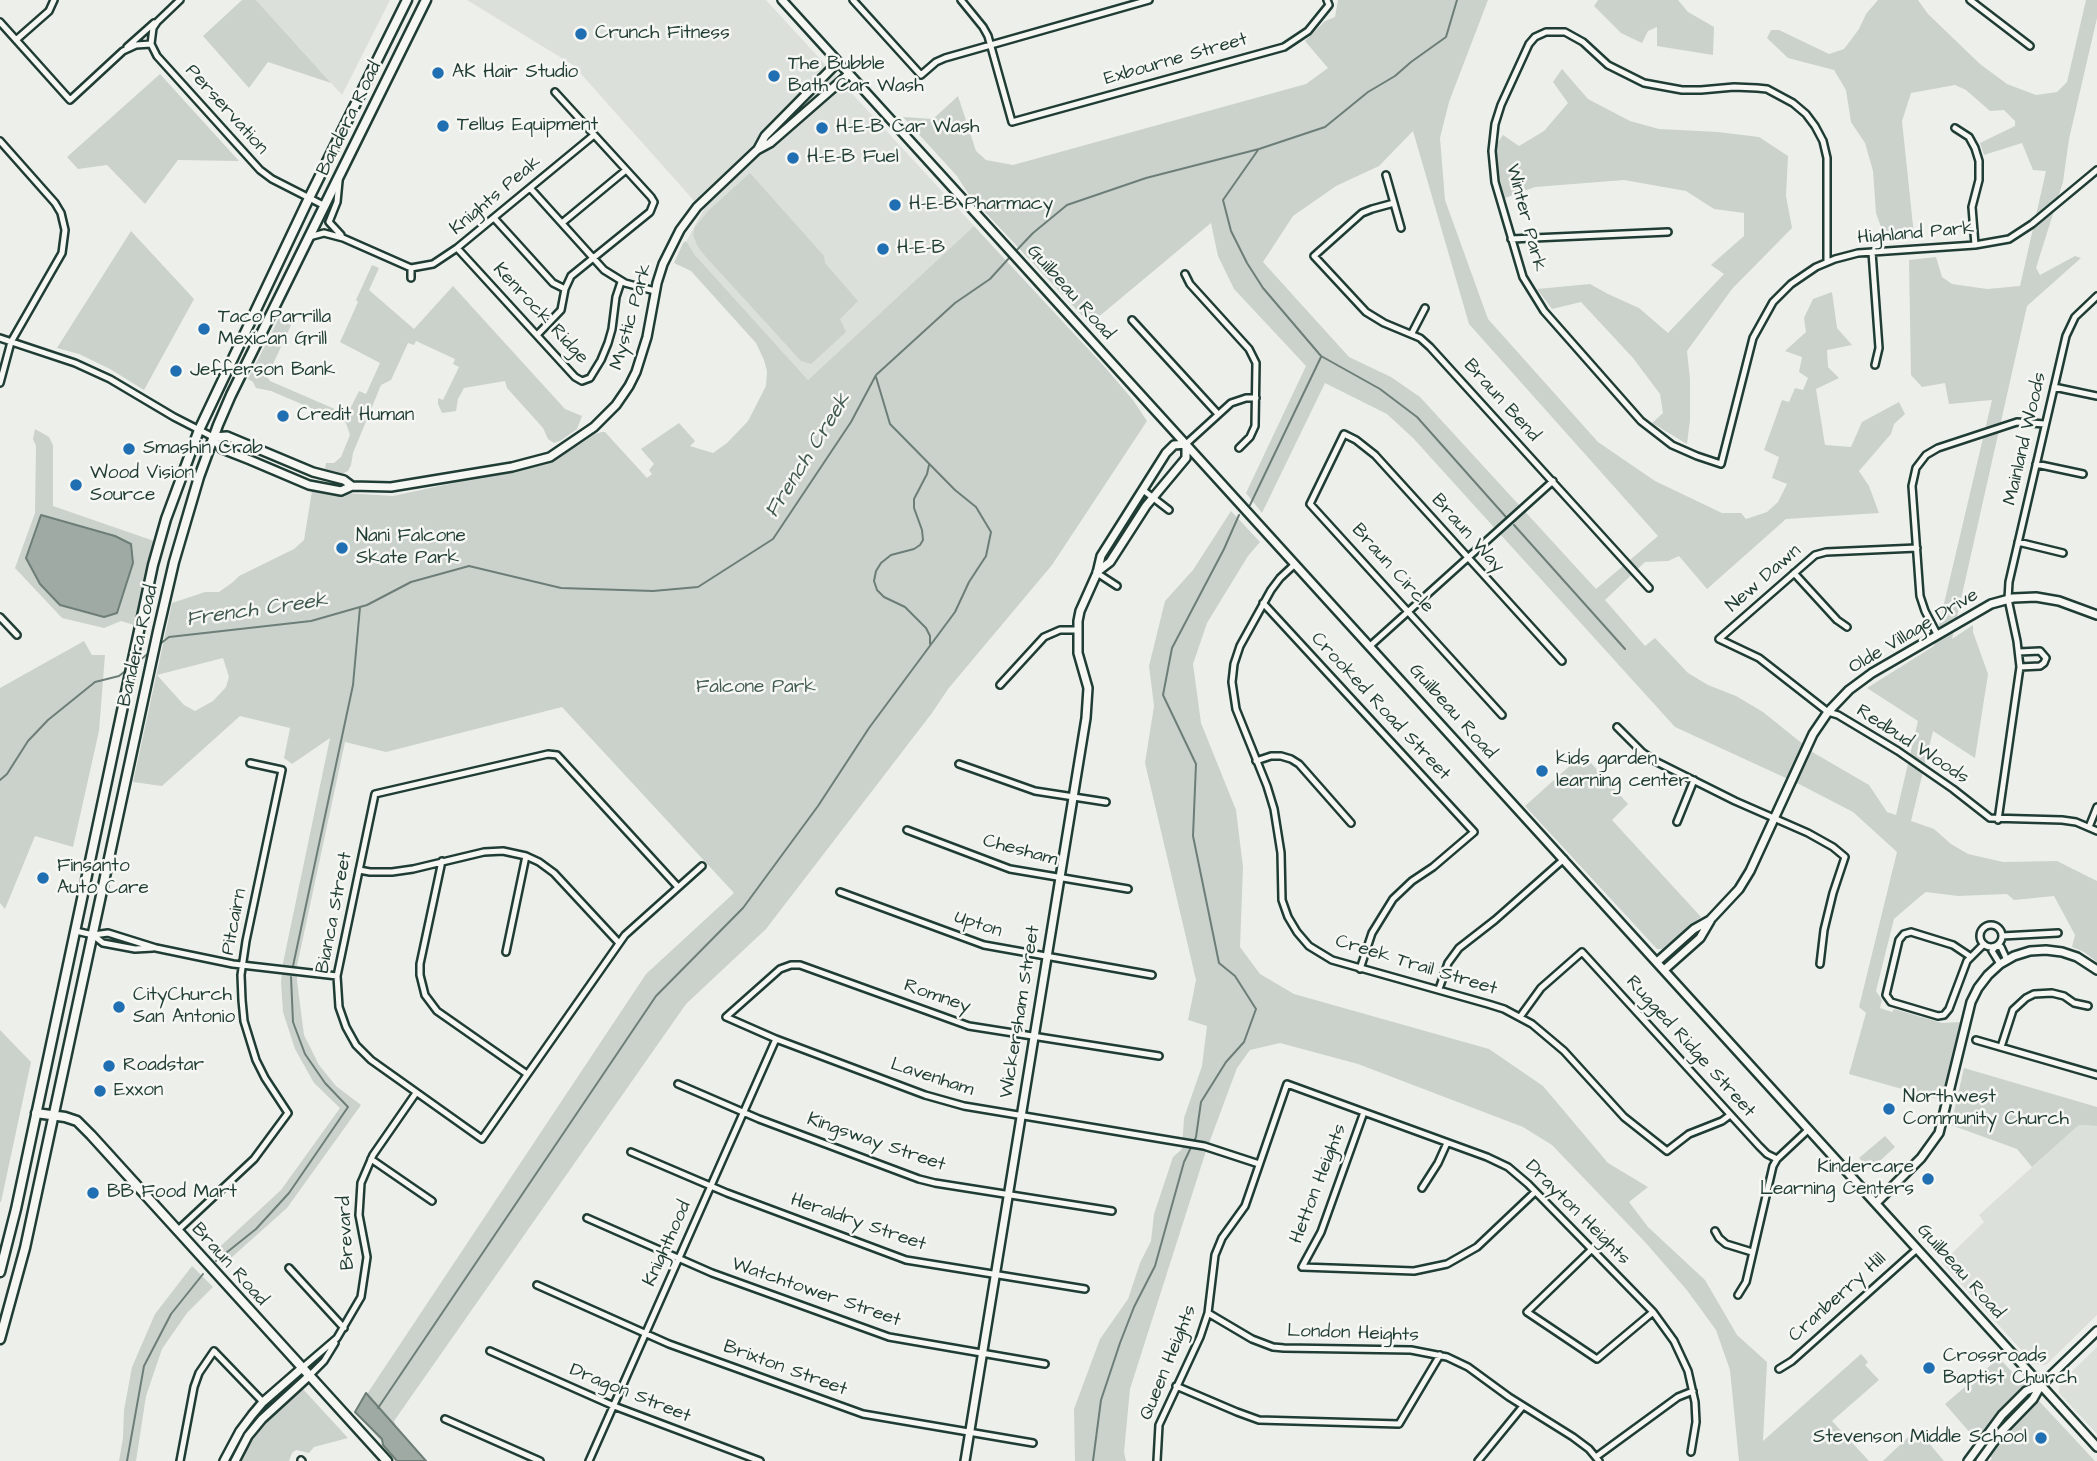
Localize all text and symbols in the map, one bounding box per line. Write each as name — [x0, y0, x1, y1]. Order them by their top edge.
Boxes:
place label: Crunch Fitness — [595, 23, 730, 45]
marker: Crunch Fitness — [573, 26, 589, 42]
street label: Exbourne Street — [1102, 29, 1250, 91]
place label: The Bubble Bath Car Wash — [788, 54, 924, 98]
street label: Bandera Road — [313, 58, 387, 180]
street label: Perservation — [180, 60, 272, 160]
place label: AK Hair Studio — [452, 62, 578, 84]
marker: AK Hair Studio — [430, 65, 446, 81]
marker: The Bubble Bath Car Wash — [766, 68, 782, 84]
place label: Tellus Equipment — [457, 115, 598, 137]
place label: H-E-B Car Wash — [836, 117, 979, 139]
marker: Tellus Equipment — [435, 118, 451, 134]
marker: H-E-B Car Wash — [814, 120, 830, 136]
place label: H-E-B Fuel — [807, 147, 899, 169]
marker: H-E-B Fuel — [785, 150, 801, 166]
street label: Knights Peak — [446, 151, 546, 241]
street label: Winter Park — [1500, 162, 1550, 274]
place label: H-E-B Pharmacy — [909, 194, 1053, 216]
marker: H-E-B Pharmacy — [887, 197, 903, 213]
street label: Highland Park — [1857, 218, 1975, 250]
place label: H-E-B — [897, 238, 945, 260]
marker: H-E-B — [875, 241, 891, 257]
street label: Guilbeau Road — [1021, 241, 1119, 345]
street label: Kenrock Ridge — [487, 259, 593, 369]
street label: Mystic Park — [606, 261, 658, 373]
place label: Taco Parrilla Mexican Grill — [218, 307, 331, 351]
marker: Taco Parrilla Mexican Grill — [196, 321, 212, 337]
street label: Braun Bend — [1458, 355, 1544, 447]
place label: Jefferson Bank — [190, 360, 335, 382]
marker: Jefferson Bank — [168, 363, 184, 379]
street label: Mainland Woods — [2000, 370, 2052, 508]
water label: French Creek — [761, 389, 857, 523]
place label: Credit Human — [297, 405, 414, 427]
marker: Credit Human — [275, 408, 291, 424]
place label: Smashin Crab — [143, 438, 263, 460]
marker: Smashin Crab — [121, 441, 137, 457]
place label: Wood Vision Source — [90, 463, 194, 507]
marker: Wood Vision Source — [68, 477, 84, 493]
street label: Braun Way — [1426, 490, 1508, 578]
street label: Braun Circle — [1346, 520, 1438, 618]
place label: Nani Falcone Skate Park — [356, 526, 466, 570]
marker: Nani Falcone Skate Park — [334, 540, 350, 556]
street label: New Dawn — [1722, 540, 1806, 618]
street label: Bandera Road — [114, 583, 164, 709]
street label: Olde Village Drive — [1845, 584, 1983, 680]
water label: French Creek — [185, 589, 329, 633]
street label: Crooked Road Street — [1305, 628, 1455, 786]
street label: Guilbeau Road — [1403, 660, 1501, 764]
park label: Falcone Park — [696, 677, 816, 699]
street label: Redbud Woods — [1851, 700, 1973, 790]
place label: kids garden learning center — [1556, 749, 1689, 793]
marker: kids garden learning center — [1534, 763, 1550, 779]
street label: Chesham — [980, 830, 1060, 872]
street label: Bianca Street — [312, 850, 358, 976]
place label: Finsanto Auto Care — [57, 856, 149, 900]
marker: Finsanto Auto Care — [35, 870, 51, 886]
street label: Pitcairn — [217, 887, 253, 957]
street label: Upton — [951, 907, 1005, 943]
street label: Wickersham Street — [996, 924, 1046, 1100]
street label: Creek Trail Street — [1332, 931, 1500, 1001]
street label: Rugged Ridge Street — [1620, 971, 1760, 1123]
street label: Romney — [901, 975, 973, 1019]
place label: CityChurch San Antonio — [133, 985, 235, 1029]
marker: CityChurch San Antonio — [111, 999, 127, 1015]
street label: Lavenham — [887, 1054, 977, 1102]
place label: Roadstar — [123, 1055, 204, 1077]
marker: Roadstar — [101, 1058, 117, 1074]
place label: Exxon — [114, 1080, 163, 1102]
marker: Exxon — [92, 1083, 108, 1099]
place label: Northwest Community Church — [1903, 1087, 2069, 1131]
marker: Northwest Community Church — [1881, 1101, 1897, 1117]
street label: Kingsway Street — [804, 1109, 948, 1177]
street label: Hetton Heights — [1286, 1121, 1352, 1247]
street label: Drayton Heights — [1520, 1156, 1634, 1270]
place label: Kindercare Learning Centers — [1760, 1157, 1914, 1201]
marker: Kindercare Learning Centers — [1920, 1171, 1936, 1187]
place label: BB Food Mart — [107, 1182, 237, 1204]
marker: BB Food Mart — [85, 1185, 101, 1201]
street label: Heraldry Street — [787, 1189, 929, 1257]
street label: Brevard — [334, 1195, 360, 1271]
street label: Knighthood — [639, 1198, 697, 1290]
street label: Braun Road — [186, 1219, 272, 1311]
street label: Guilbeau Road — [1911, 1220, 2009, 1324]
street label: Cranberry Hill — [1785, 1248, 1891, 1348]
street label: Watchtower Street — [728, 1253, 904, 1333]
street label: Queen Heights — [1136, 1302, 1202, 1424]
street label: London Heights — [1287, 1320, 1419, 1348]
street label: Brixton Street — [720, 1336, 850, 1402]
place label: Crossroads Baptist Church — [1943, 1346, 2077, 1390]
street label: Dragon Street — [566, 1359, 694, 1429]
marker: Crossroads Baptist Church — [1921, 1360, 1937, 1376]
place label: Stevenson Middle School — [1813, 1427, 2027, 1449]
marker: Stevenson Middle School — [2033, 1430, 2049, 1446]

